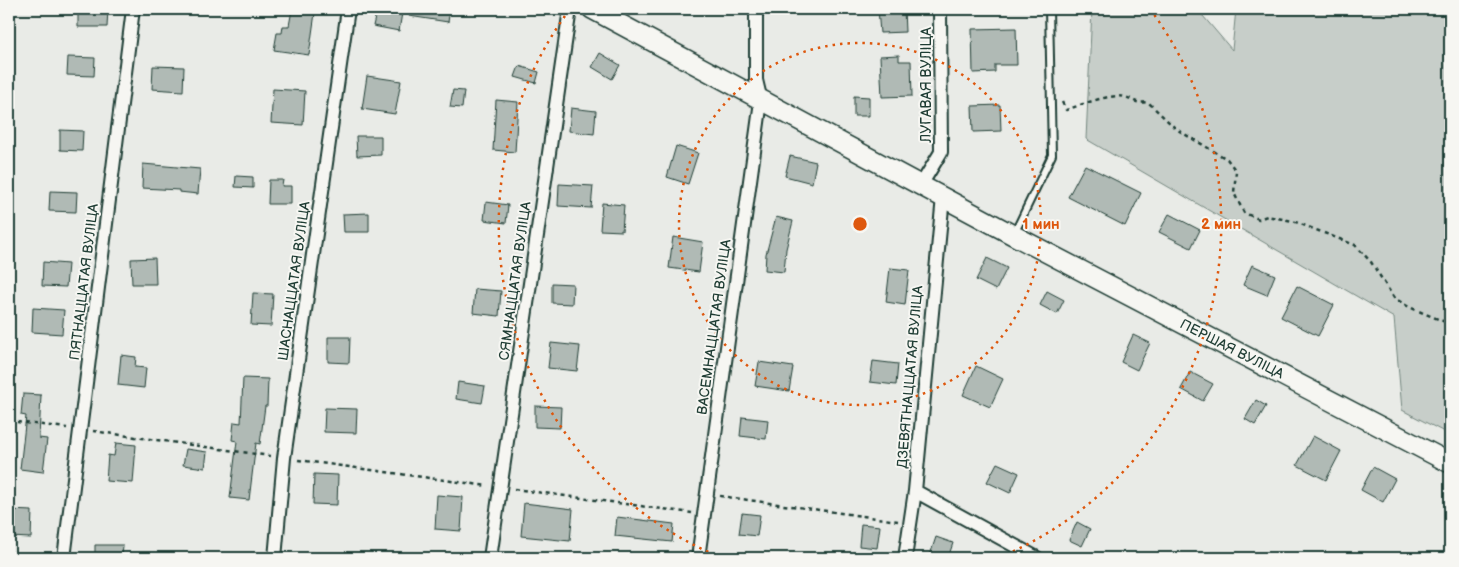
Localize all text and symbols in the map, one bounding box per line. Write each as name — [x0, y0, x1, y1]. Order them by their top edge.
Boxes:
street label: ЛУГАВАЯ ВУЛІЦА — [918, 27, 935, 144]
street label: ШАСНАЦЦАТАЯ ВУЛІЦА — [274, 200, 314, 362]
street label: СЯМНАЦЦАТАЯ ВУЛІЦА — [495, 200, 535, 361]
street label: ПЯТНАЦЦАТАЯ ВУЛІЦА — [66, 202, 102, 361]
centre of rings — [851, 215, 869, 233]
text: 1 мин — [1022, 215, 1060, 234]
text: 2 мин — [1201, 215, 1241, 234]
street label: ВАСЕМНАЦЦАТАЯ ВУЛІЦА — [693, 238, 735, 416]
street label: ДЗЕВЯТНАЦЦАТАЯ ВУЛІЦА — [894, 285, 926, 469]
street label: ПЕРШАЯ ВУЛІЦА — [1177, 316, 1287, 383]

